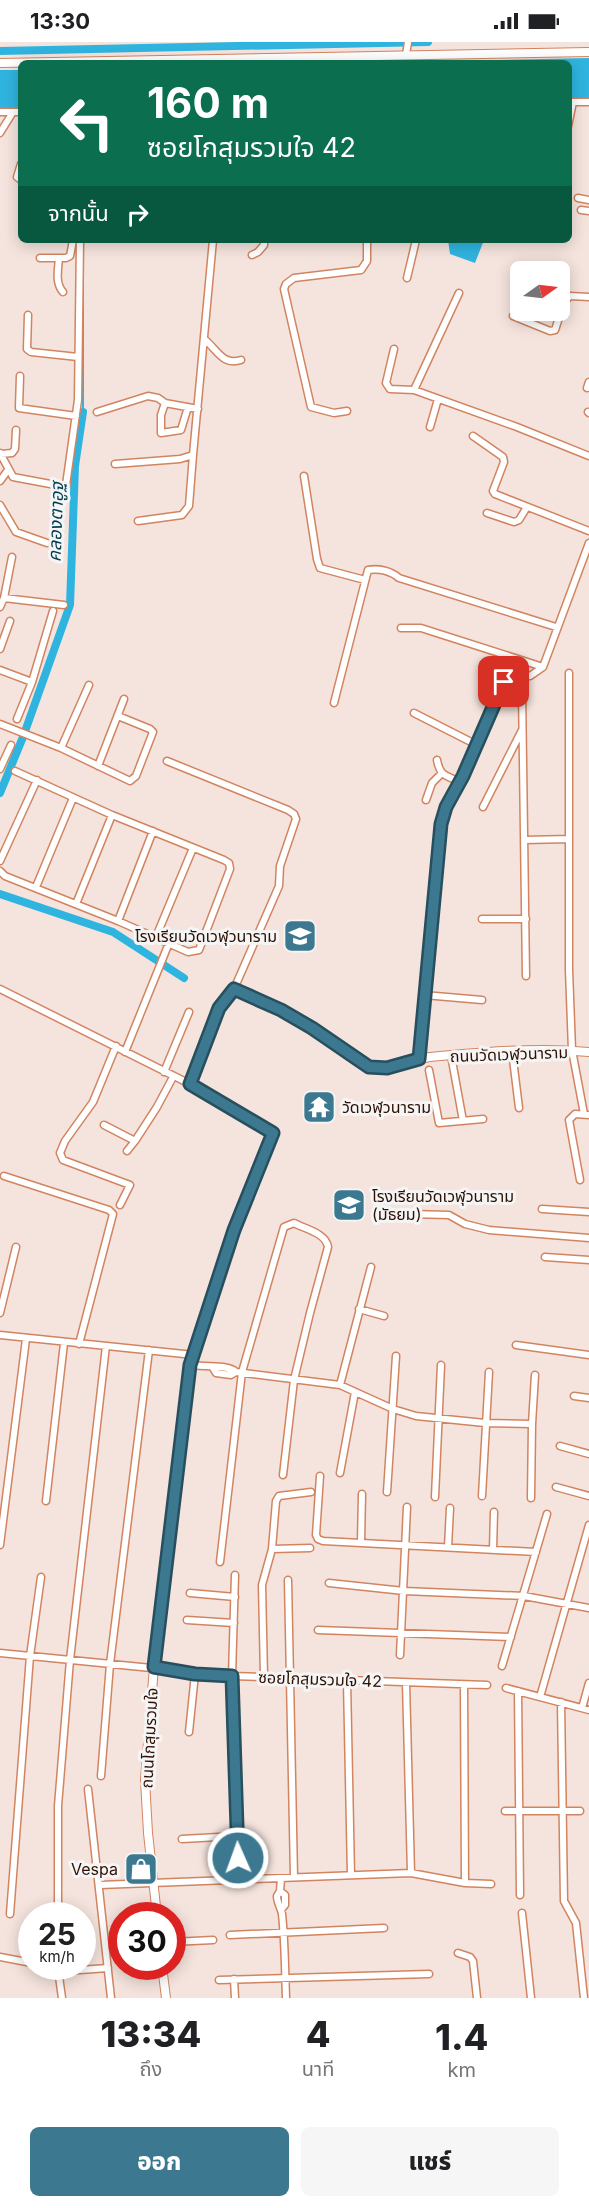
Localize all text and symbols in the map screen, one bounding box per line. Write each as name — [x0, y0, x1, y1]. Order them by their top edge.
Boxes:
text: 13:30 — [30, 8, 90, 34]
text: 160 m — [147, 77, 269, 128]
icon: left — [48, 84, 126, 162]
text: ซอยโกสุมรวมใจ 42 — [147, 131, 356, 164]
icon: right — [121, 198, 154, 231]
text: จากนั้น — [48, 200, 109, 226]
north arrow — [510, 261, 570, 321]
map controls — [510, 261, 570, 321]
water label: คลองตาอูฐ — [44, 479, 68, 562]
pin — [478, 656, 529, 707]
icon: arrive — [487, 665, 520, 698]
school or university icon: โรงเรียนวัดเวฬุวนาราม — [282, 918, 318, 954]
place label: โรงเรียนวัดเวฬุวนาราม — [135, 926, 277, 946]
street label: ถนนวัดเวฬุวนาราม — [449, 1042, 569, 1066]
temple icon: วัดเวฬุวนาราม — [301, 1089, 337, 1125]
place label: วัดเวฬุวนาราม — [342, 1097, 431, 1117]
place label: โรงเรียนวัดเวฬุวนาราม (มัธยม) — [372, 1186, 514, 1224]
school or university icon: โรงเรียนวัดเวฬุวนาราม (มัธยม) — [331, 1187, 367, 1223]
street label: ซอยโกสุมรวมใจ 42 — [258, 1667, 382, 1691]
street label: ถนนโกสุมรวมใจ — [136, 1687, 162, 1789]
position arrow — [206, 1826, 270, 1890]
shop icon: Vespa — [123, 1851, 159, 1887]
place label: Vespa — [71, 1859, 118, 1879]
speed limit sign: 30 — [108, 1902, 186, 1980]
text: 25 — [38, 1916, 76, 1952]
text: km/h — [39, 1947, 75, 1966]
text: 13:34 — [101, 2012, 201, 2056]
text: 4 — [306, 2012, 331, 2056]
text: 1.4 — [435, 2015, 488, 2059]
text: ถึง — [140, 2057, 162, 2081]
text: นาที — [302, 2057, 334, 2081]
text: km — [447, 2058, 476, 2082]
button: ออก — [30, 2127, 289, 2196]
button: แชร์ — [301, 2127, 559, 2196]

